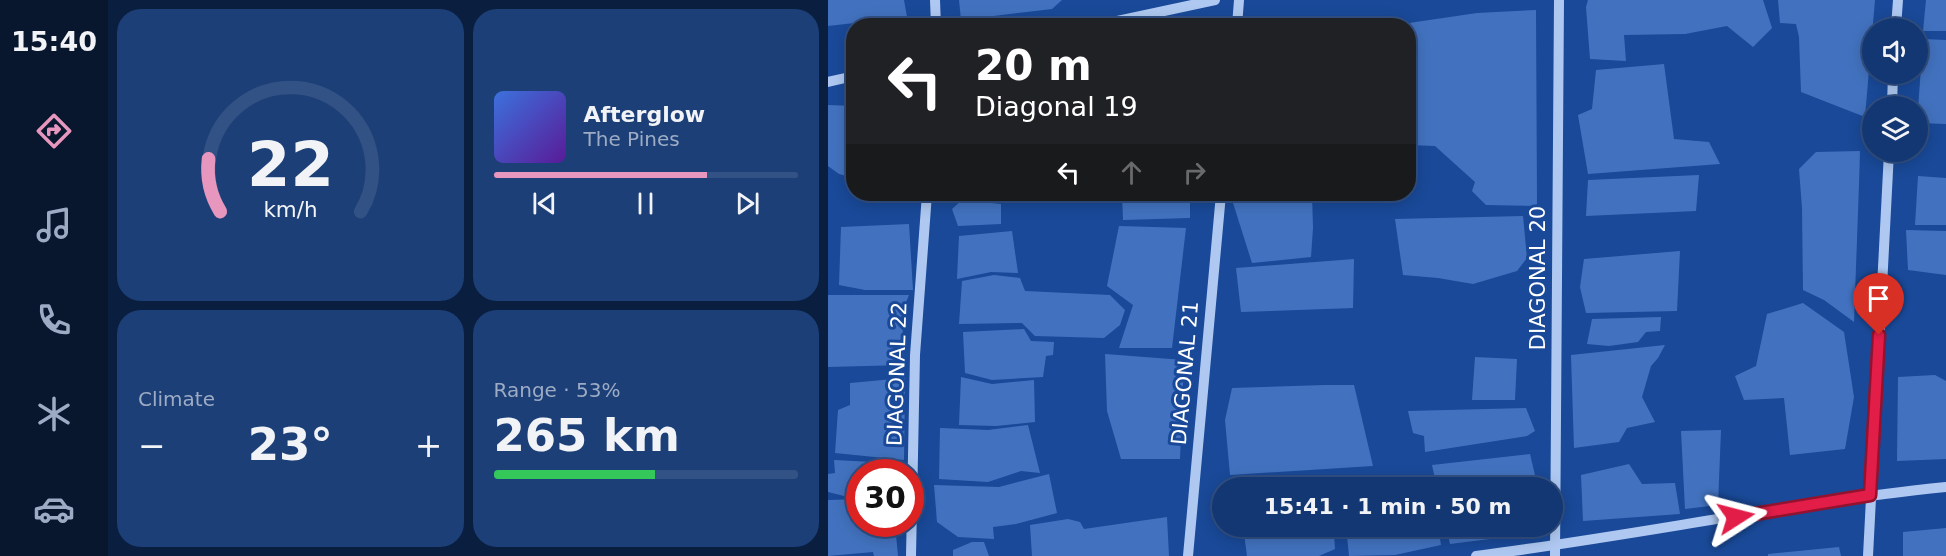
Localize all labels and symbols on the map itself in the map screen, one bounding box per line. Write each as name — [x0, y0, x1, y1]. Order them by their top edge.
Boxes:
street label: DIAGONAL 20 — [1526, 206, 1550, 350]
pin — [1853, 273, 1904, 335]
street label: DIAGONAL 21 — [1167, 300, 1203, 446]
street label: DIAGONAL 22 — [882, 301, 912, 447]
speed limit sign: 30 — [846, 459, 924, 537]
position arrow — [1704, 485, 1768, 549]

